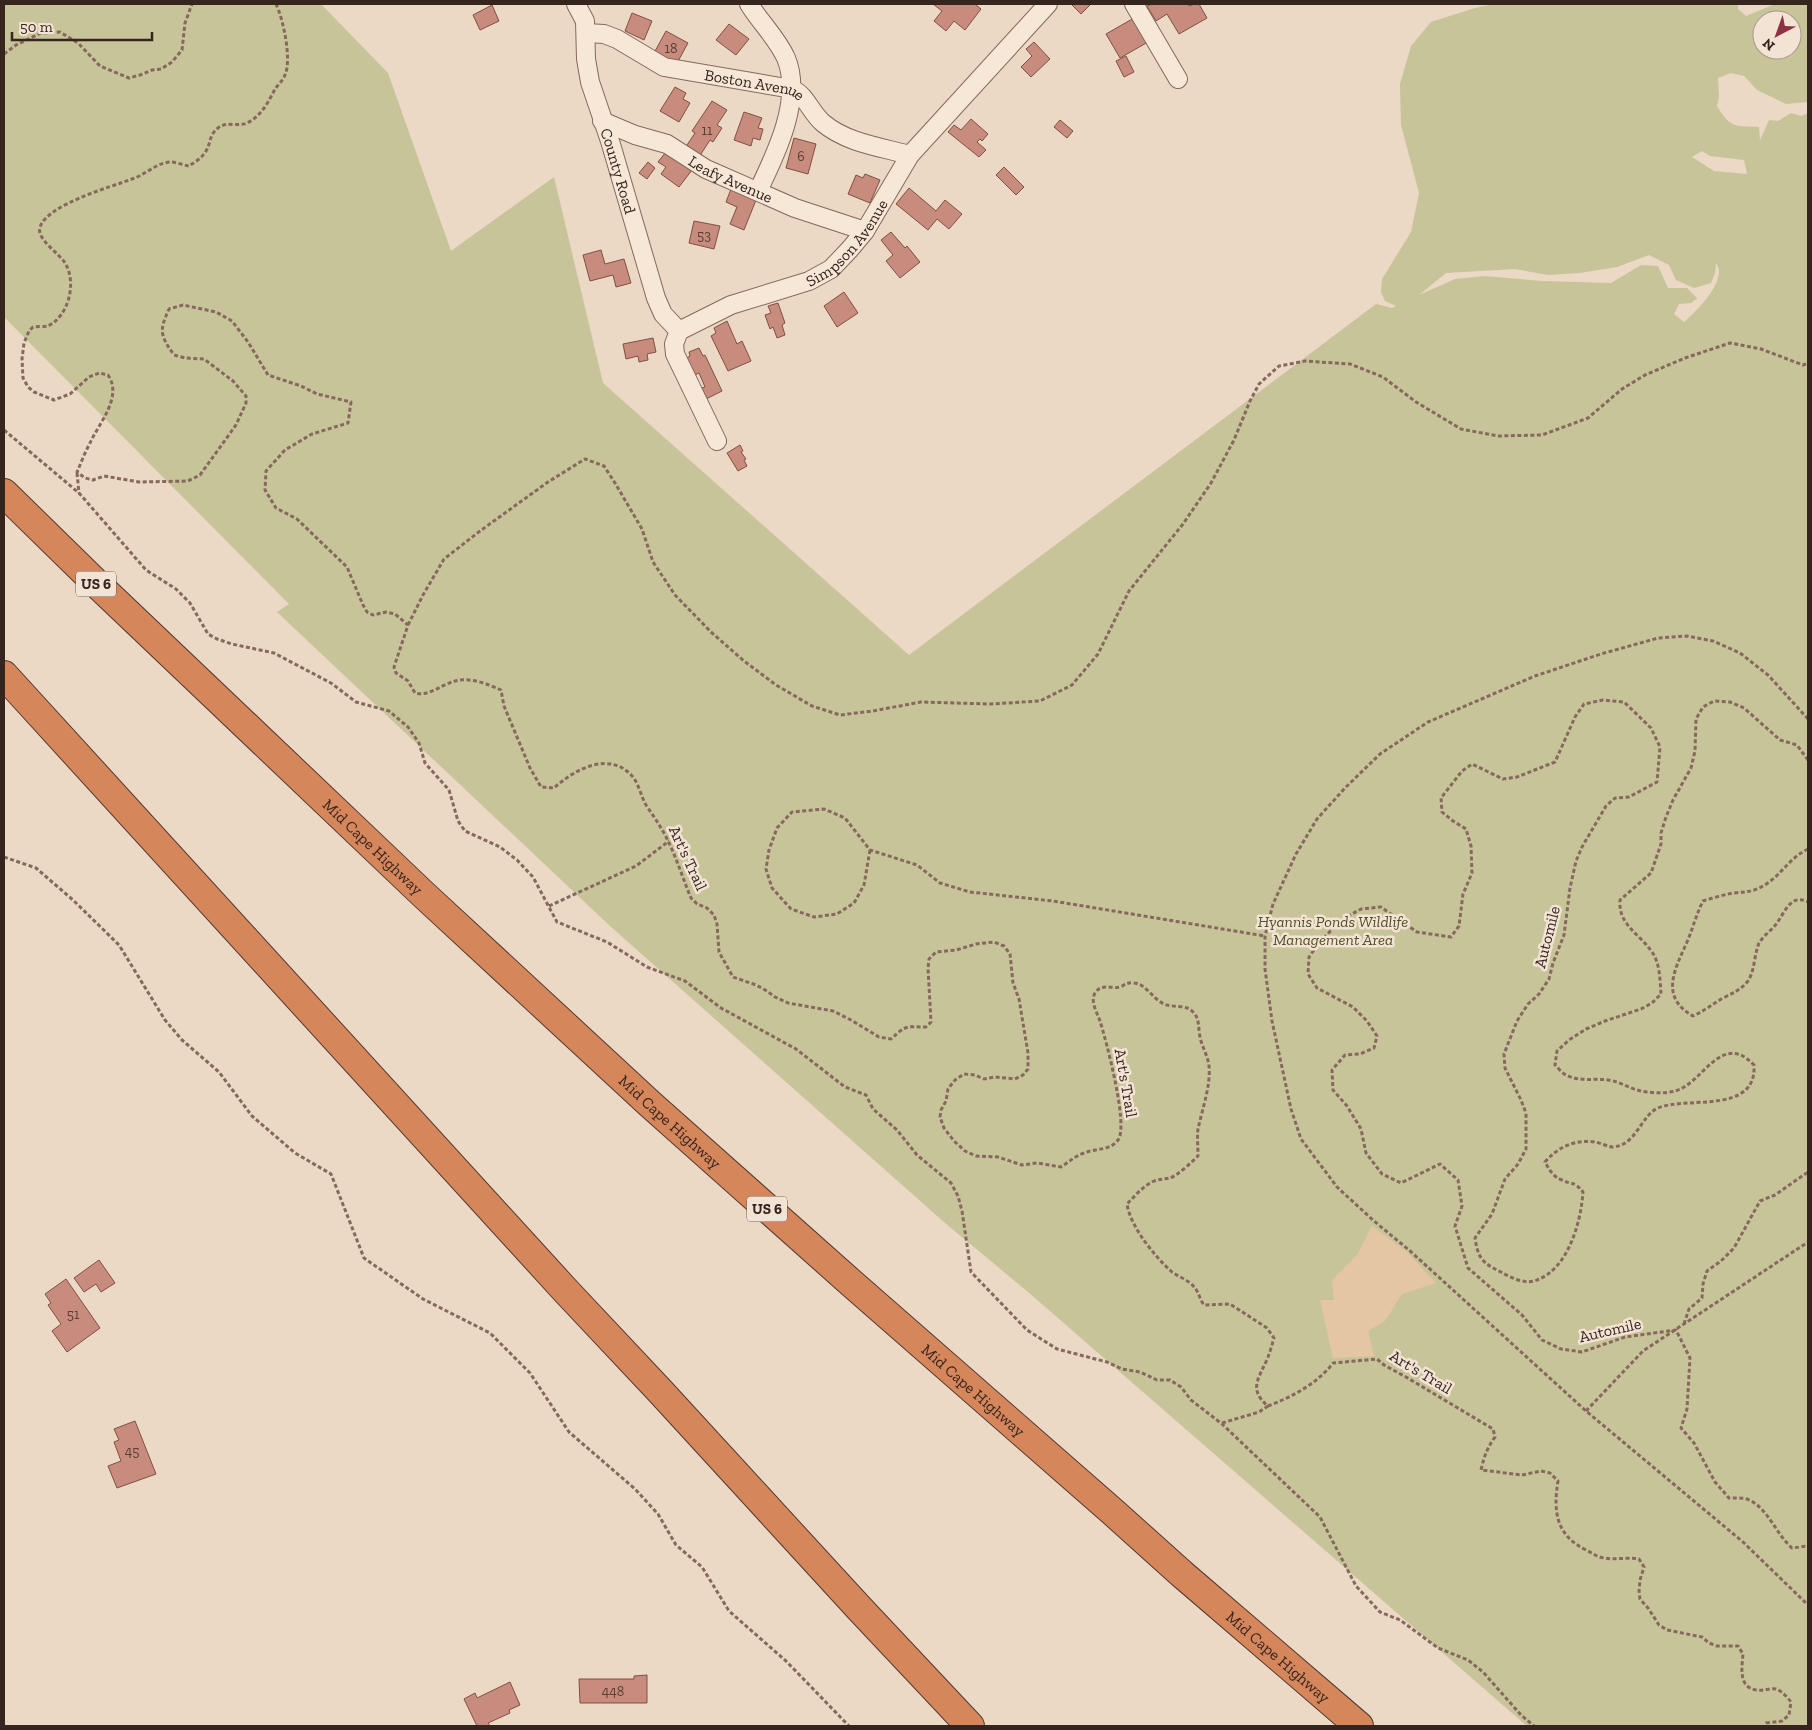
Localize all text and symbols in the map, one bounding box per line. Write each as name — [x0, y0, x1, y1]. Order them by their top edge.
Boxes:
scale bar — [12, 10, 152, 42]
north arrow — [1752, 10, 1802, 60]
text: 50 m — [20, 18, 53, 36]
text: N — [1759, 34, 1778, 54]
house number: 18 — [665, 40, 677, 57]
street label: Boston Avenue — [703, 65, 809, 104]
house number: 11 — [702, 122, 713, 139]
street label: County Road — [597, 125, 640, 216]
house number: 6 — [797, 148, 805, 165]
street label: Leafy Avenue — [685, 151, 776, 207]
street label: Simpson Avenue — [802, 196, 891, 290]
house number: 53 — [697, 227, 711, 244]
road number: US 6 — [76, 572, 116, 596]
street label: Mid Cape Highway — [319, 794, 428, 899]
street label: Art's Trail — [665, 823, 711, 893]
street label: Automile — [1530, 904, 1564, 970]
park label: Hyannis Ponds Wildlife Management Area — [1258, 912, 1408, 949]
street label: Art's Trail — [1111, 1047, 1141, 1119]
street label: Mid Cape Highway — [615, 1071, 726, 1173]
road number: US 6 — [747, 1196, 787, 1222]
house number: 51 — [67, 1306, 80, 1323]
street label: Automile — [1577, 1314, 1643, 1346]
street label: Mid Cape Highway — [918, 1340, 1030, 1441]
street label: Art's Trail — [1386, 1346, 1456, 1398]
house number: 45 — [125, 1443, 139, 1460]
street label: Mid Cape Highway — [1222, 1607, 1335, 1707]
house number: 448 — [602, 1683, 624, 1700]

